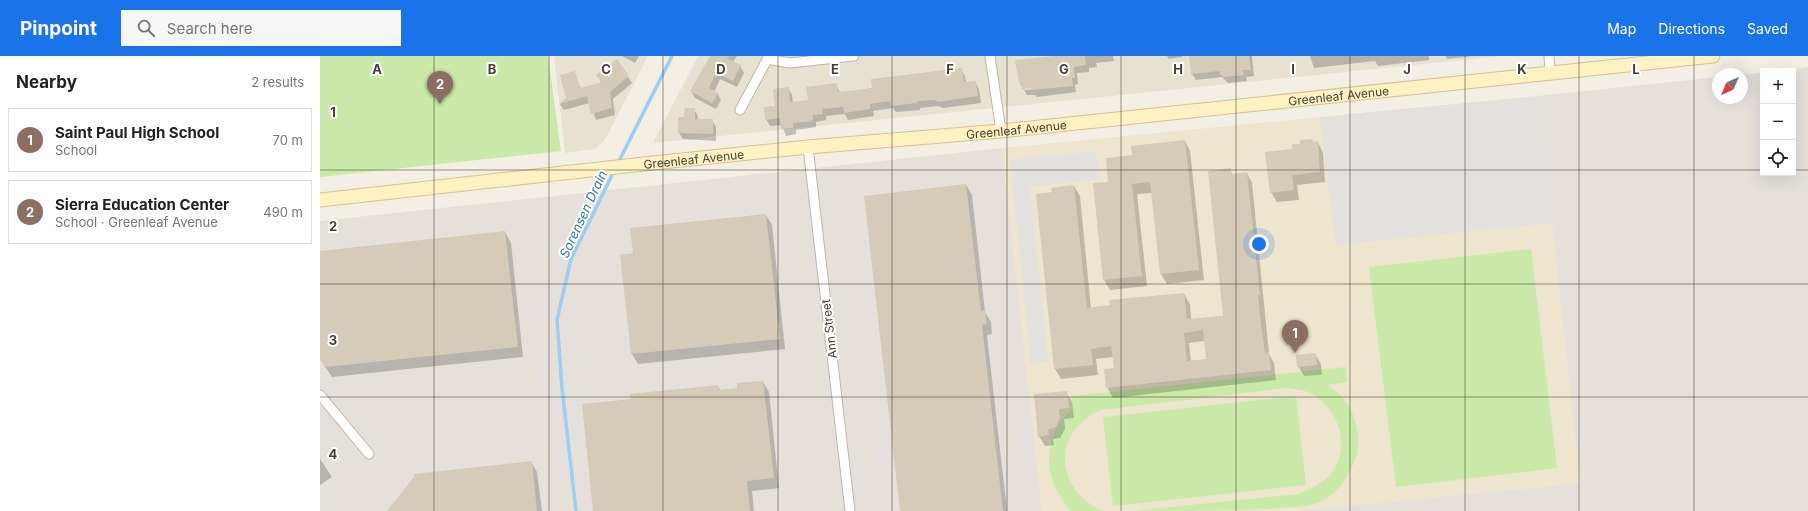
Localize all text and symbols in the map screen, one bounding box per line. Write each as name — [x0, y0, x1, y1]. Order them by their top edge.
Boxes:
search box — [121, 10, 401, 46]
text: Pinpoint — [20, 17, 97, 40]
icon: search — [135, 17, 157, 39]
text: Search here — [167, 19, 253, 38]
text: Map — [1607, 20, 1636, 37]
text: Directions — [1658, 20, 1725, 37]
text: Saved — [1747, 20, 1788, 37]
text: A — [372, 61, 382, 77]
text: B — [488, 61, 497, 77]
text: C — [601, 61, 611, 77]
text: D — [716, 61, 726, 77]
text: E — [831, 61, 839, 77]
text: F — [946, 61, 954, 77]
text: G — [1059, 61, 1069, 77]
text: H — [1173, 61, 1183, 77]
text: I — [1291, 61, 1295, 77]
text: J — [1403, 61, 1411, 77]
text: K — [1517, 61, 1527, 77]
text: L — [1632, 61, 1640, 77]
north arrow — [1712, 68, 1748, 104]
map controls — [1760, 68, 1796, 176]
button: + — [1760, 68, 1796, 104]
pin: 2 — [427, 71, 453, 104]
text: Nearby — [16, 72, 77, 92]
text: 2 results — [251, 74, 304, 90]
street label: Greenleaf Avenue — [1288, 83, 1390, 108]
text: 1 — [330, 104, 336, 120]
button: − — [1760, 104, 1796, 140]
street label: Greenleaf Avenue — [965, 117, 1067, 141]
text: Saint Paul High School — [55, 123, 219, 142]
text: 1 — [27, 132, 33, 148]
text: 70 m — [273, 132, 303, 148]
button: locate — [1760, 140, 1796, 176]
text: School — [55, 142, 97, 158]
street label: Greenleaf Avenue — [643, 146, 745, 172]
water label: Sorensen Drain — [556, 167, 610, 260]
text: Sierra Education Center — [55, 195, 229, 214]
text: 2 — [26, 204, 34, 220]
text: 490 m — [263, 204, 303, 220]
text: School · Greenleaf Avenue — [55, 214, 218, 230]
text: 2 — [329, 218, 337, 234]
your location — [1249, 234, 1269, 254]
street label: Ann Street — [818, 298, 840, 360]
pin: 1 — [1282, 320, 1308, 353]
text: 3 — [329, 332, 337, 348]
text: 4 — [329, 446, 338, 462]

